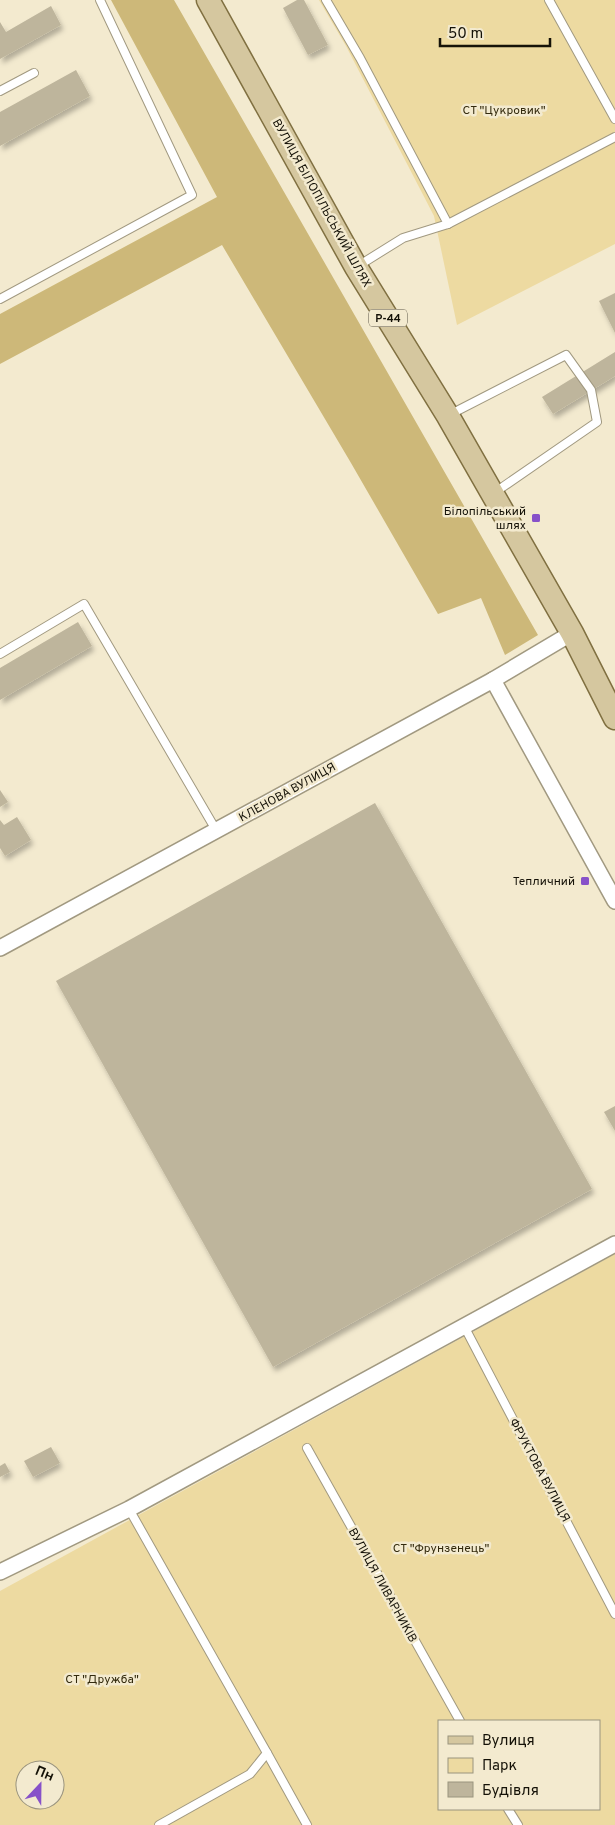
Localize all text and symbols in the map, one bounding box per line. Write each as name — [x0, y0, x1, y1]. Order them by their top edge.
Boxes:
scale bar — [440, 15, 550, 47]
text: 50 m — [448, 25, 483, 44]
park label: СТ "Цукровик" — [462, 103, 546, 119]
street label: ВУЛИЦЯ БІЛОПІЛЬСЬКИЙ ШЛЯХ — [268, 116, 374, 291]
road number: Р-44 — [369, 310, 407, 326]
place label: Білопільський шлях — [444, 504, 526, 534]
marker: Білопільський шлях — [530, 512, 542, 524]
street label: КЛЕНОВА ВУЛИЦЯ — [236, 760, 339, 826]
place label: Тепличний — [513, 874, 575, 890]
marker: Тепличний — [579, 875, 591, 887]
street label: ФРУКТОВА ВУЛИЦЯ — [505, 1416, 573, 1525]
street label: ВУЛИЦЯ ЛИВАРНИКІВ — [344, 1525, 420, 1646]
park label: СТ "Фрунзенець" — [393, 1541, 489, 1557]
park label: СТ "Дружба" — [65, 1672, 139, 1688]
legend — [438, 1720, 600, 1810]
text: Вулиця — [482, 1732, 535, 1751]
text: Парк — [482, 1757, 517, 1776]
north arrow — [15, 1760, 65, 1810]
text: Пн — [32, 1763, 56, 1786]
text: Будівля — [482, 1782, 539, 1801]

